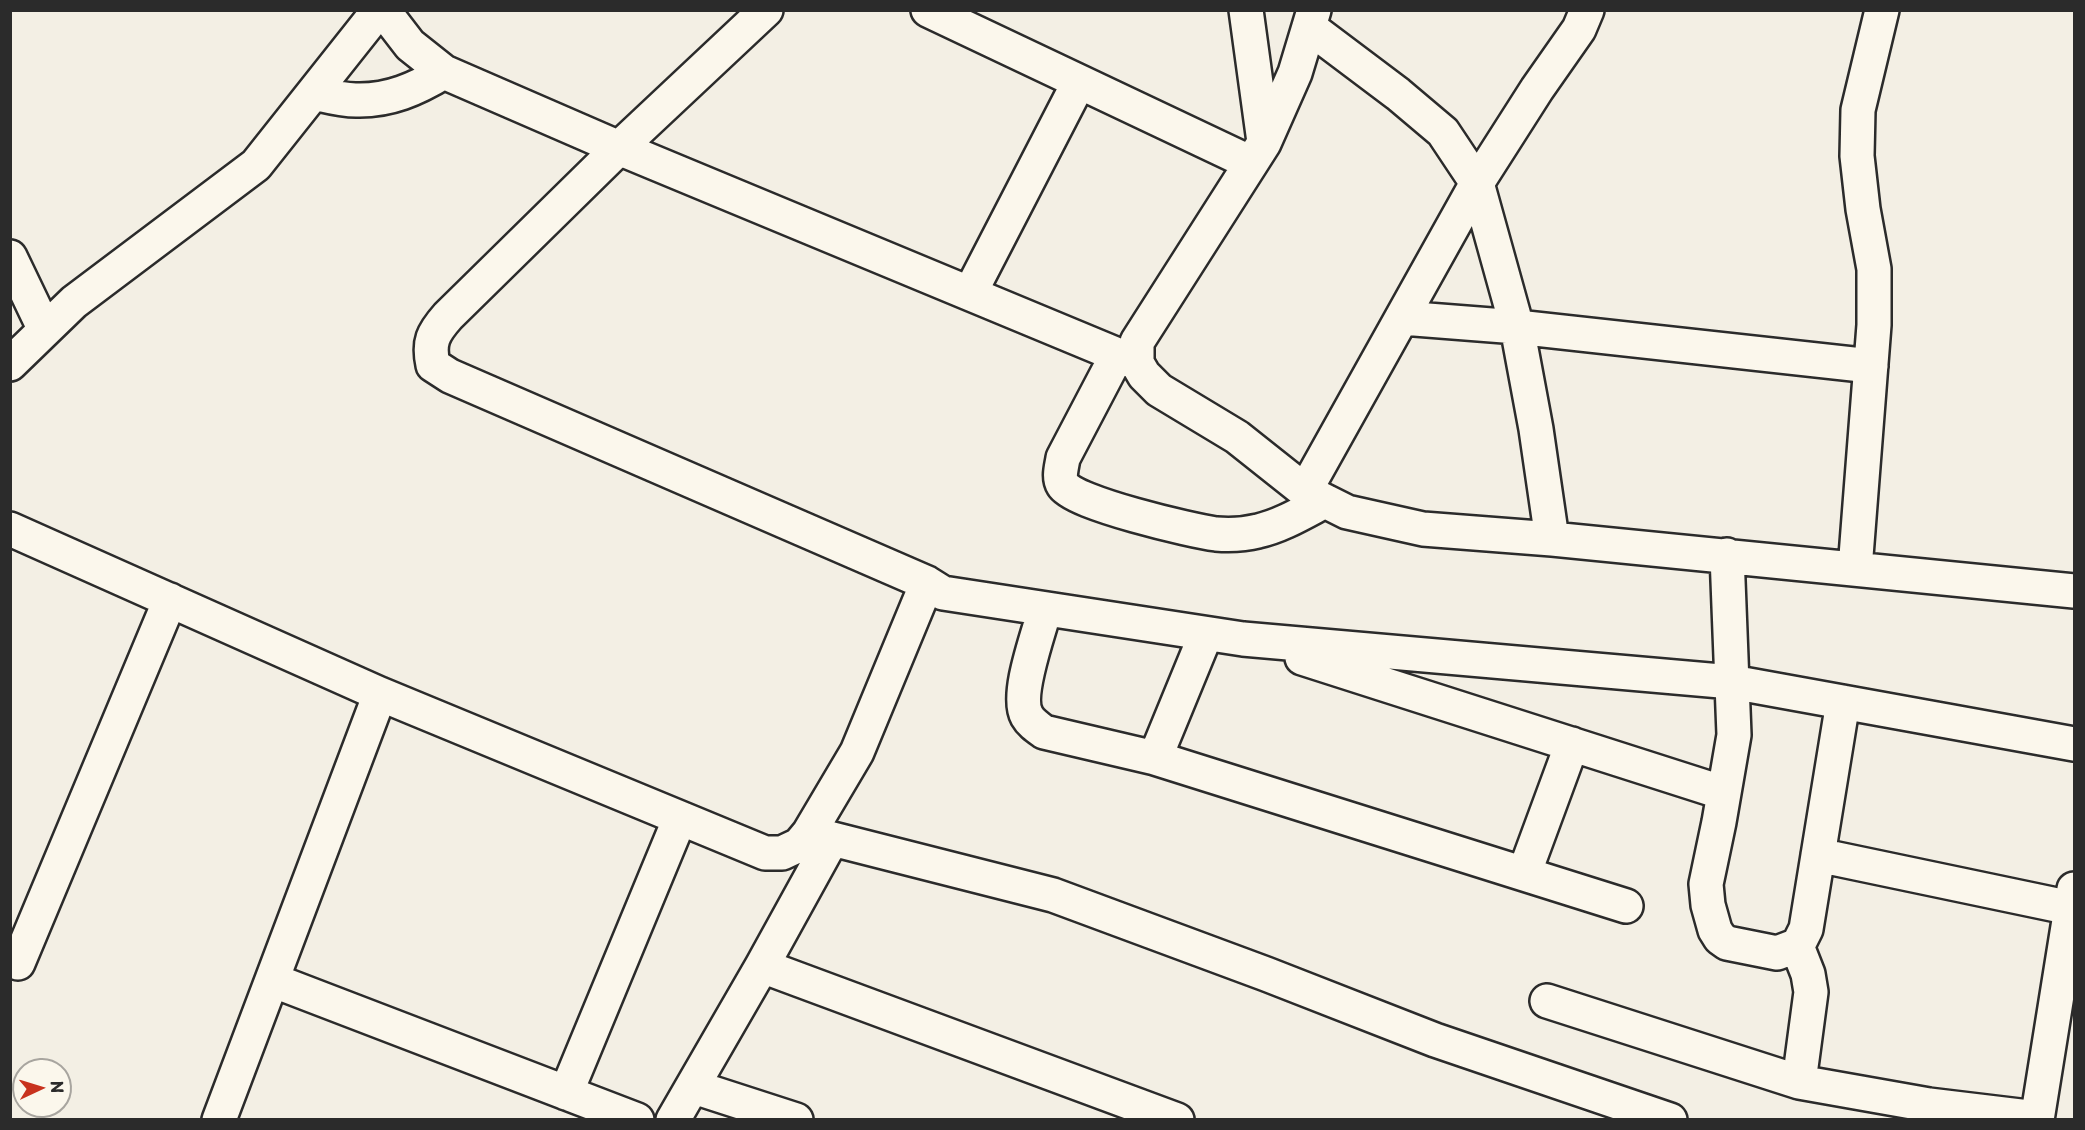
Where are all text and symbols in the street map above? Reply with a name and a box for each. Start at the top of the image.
north arrow [12,1058,72,1118]
text: N [46,1080,70,1094]

